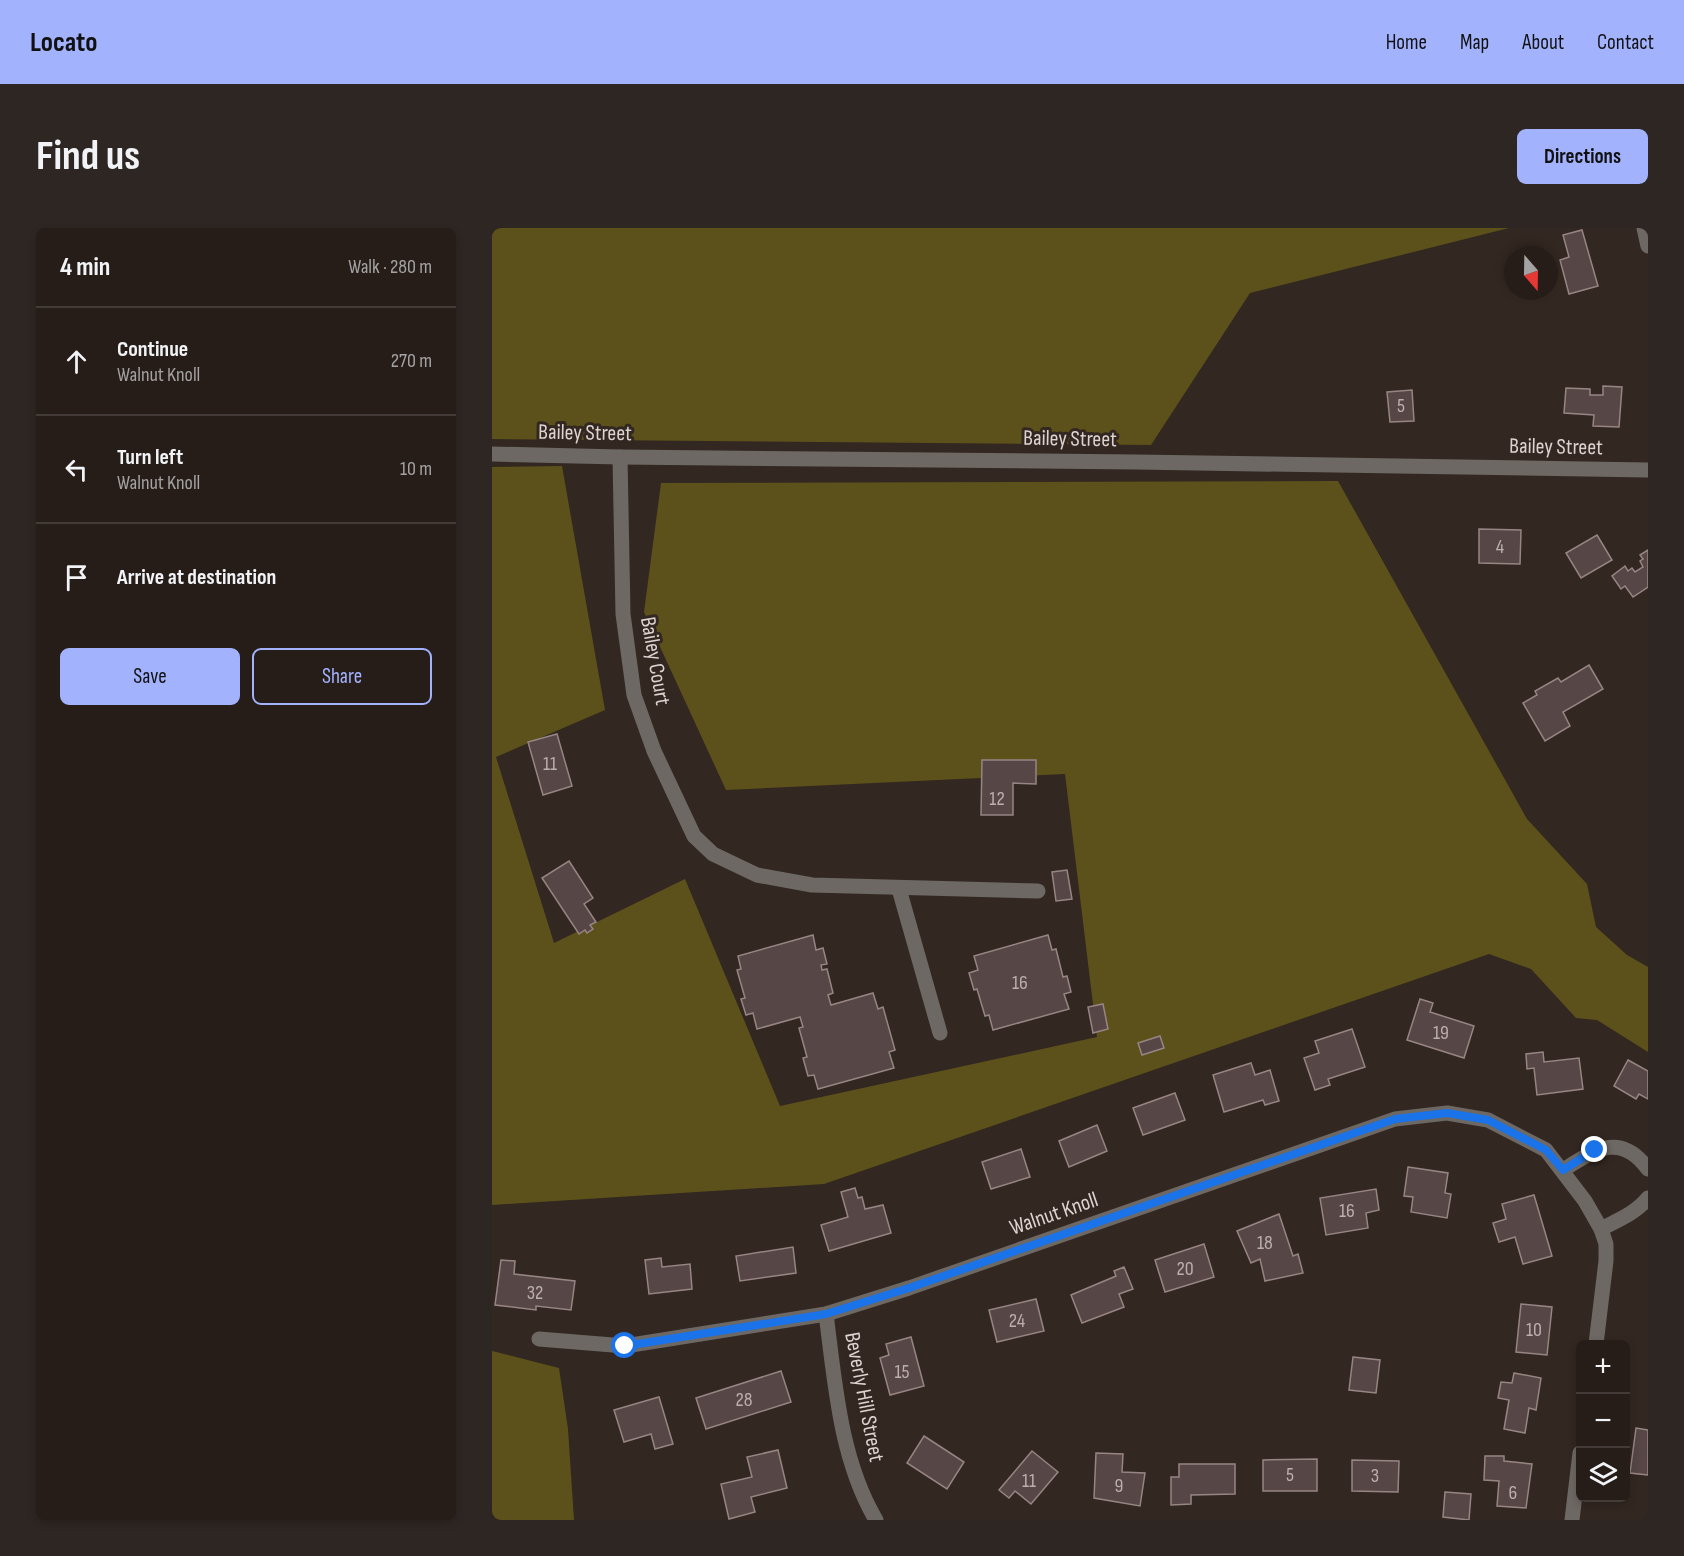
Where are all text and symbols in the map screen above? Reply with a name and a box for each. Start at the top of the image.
text: Locato [30,26,97,59]
text: Home [1386,30,1427,55]
text: Map [1460,30,1489,55]
text: About [1522,30,1564,55]
text: Contact [1597,30,1654,55]
button: Directions [1517,129,1648,184]
text: Find us [36,131,140,182]
north arrow [1504,246,1558,300]
text: 4 min [60,252,110,283]
text: Walk · 280 m [348,255,432,279]
text: Continue [117,336,188,363]
icon: ahead [60,345,93,378]
text: 270 m [391,349,432,373]
text: Walnut Knoll [117,363,200,387]
house number: 5 [1397,394,1405,418]
street label: Bailey Street [538,419,632,447]
street label: Bailey Street [1023,425,1117,453]
street label: Bailey Street [1509,433,1603,461]
text: Turn left [117,444,183,471]
icon: left [60,453,93,486]
text: 10 m [400,457,432,481]
text: Walnut Knoll [117,471,200,495]
house number: 4 [1496,535,1504,559]
icon: arrive [60,561,93,594]
text: Arrive at destination [117,564,276,591]
street label: Bailey Court [634,615,676,708]
button: Save [60,648,240,705]
button: Share [252,648,432,705]
house number: 11 [543,752,557,776]
house number: 12 [989,787,1005,811]
house number: 16 [1012,971,1028,995]
house number: 19 [1433,1021,1449,1045]
route end [1581,1136,1607,1162]
street label: Walnut Knoll [1006,1186,1102,1242]
house number: 16 [1339,1199,1355,1223]
house number: 18 [1257,1231,1273,1255]
house number: 20 [1176,1257,1194,1281]
house number: 32 [527,1281,543,1305]
house number: 24 [1009,1309,1025,1333]
house number: 10 [1526,1318,1542,1342]
street label: Beverly Hill Street [838,1330,890,1464]
route start [611,1332,637,1358]
map controls [1576,1340,1630,1502]
button: + [1576,1340,1630,1394]
house number: 15 [894,1360,910,1384]
house number: 28 [736,1388,753,1412]
button: − [1576,1394,1630,1448]
button: layers [1576,1448,1630,1502]
house number: 5 [1286,1463,1294,1487]
house number: 3 [1371,1464,1379,1488]
house number: 11 [1022,1469,1036,1493]
house number: 9 [1115,1474,1123,1498]
house number: 6 [1509,1481,1517,1505]

